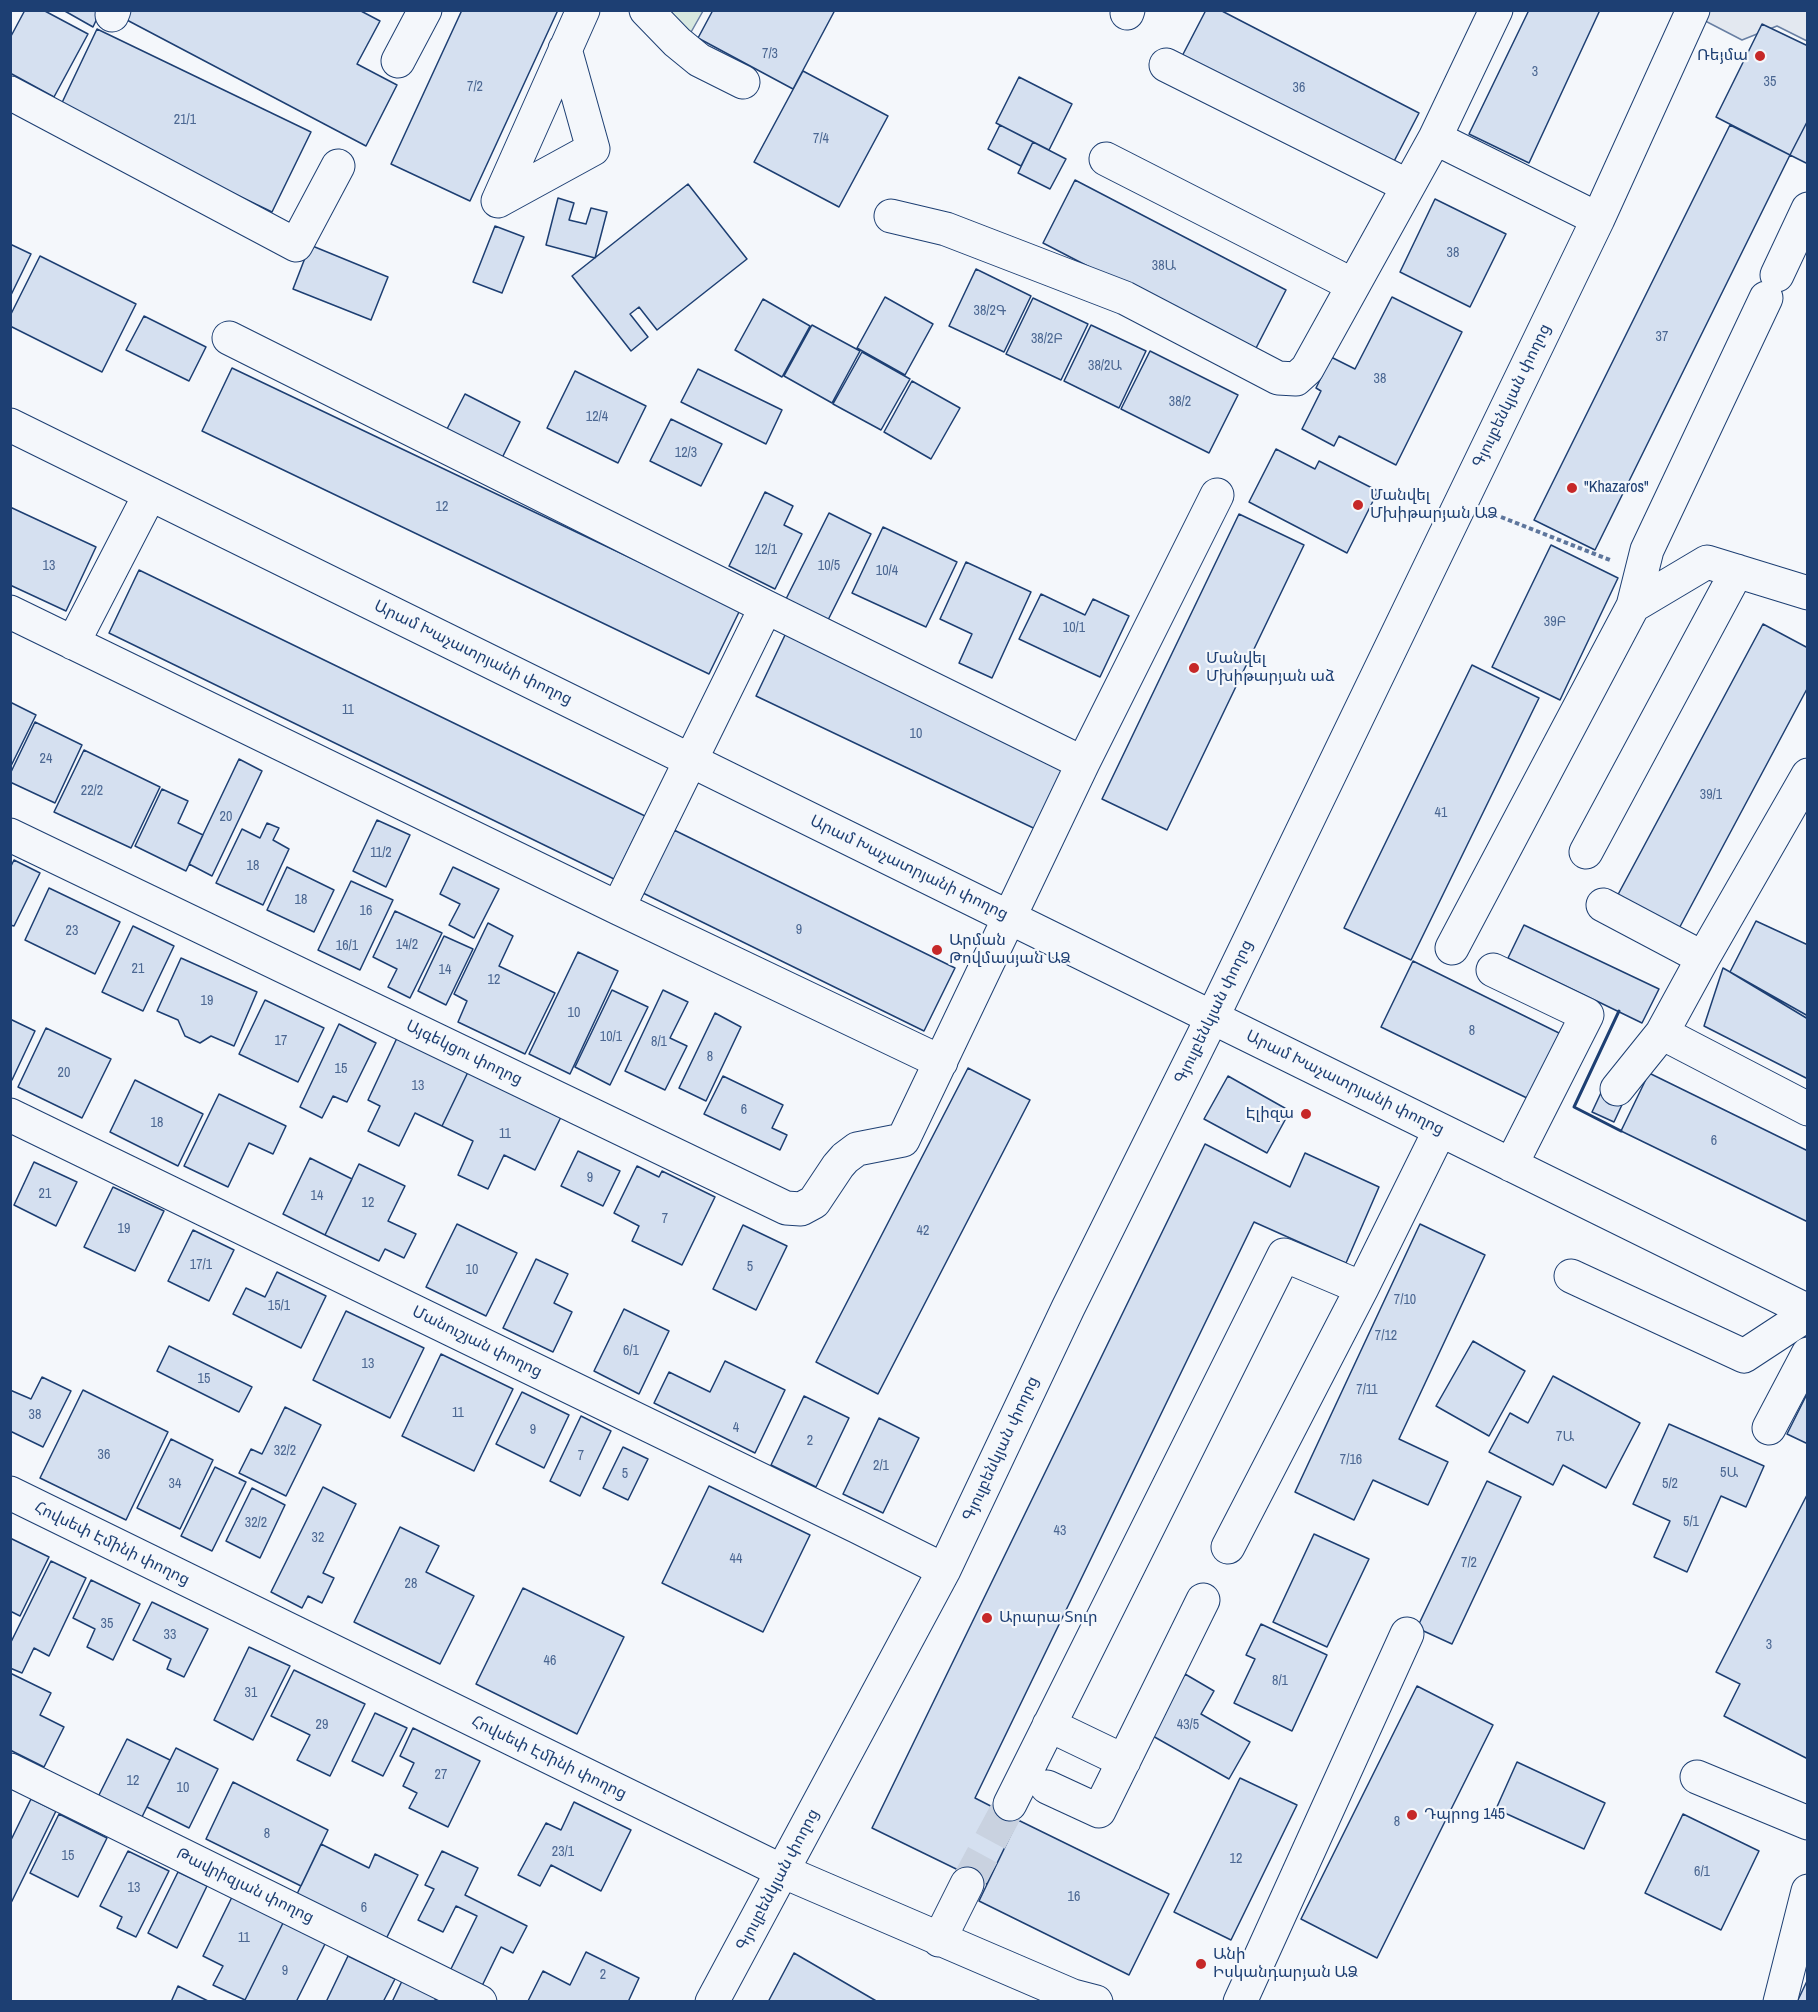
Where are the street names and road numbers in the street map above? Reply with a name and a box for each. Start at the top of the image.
street label: Գյուլբենկյան փողոց [1469,321,1555,471]
street label: Արամ Խաչատրյանի փողոց [371,597,575,709]
street label: Արամ Խաչատրյանի փողոց [807,812,1011,924]
street label: Գյուլբենկյան փողոց [1171,937,1257,1087]
street label: Այգեկցու փողոց [403,1016,525,1090]
street label: Արամ Խաչատրյանի փողոց [1243,1027,1447,1139]
street label: Մանուշյան փողոց [409,1302,545,1382]
street label: Գյուլբենկյան փողոց [959,1373,1043,1525]
street label: Հովսեփ Էմինի փողոց [31,1498,193,1590]
street label: Հովսեփ Էմինի փողոց [468,1712,630,1804]
street label: Գյուլբենկյան փողոց [732,1806,824,1954]
street label: Թավրիզյան փողոց [173,1844,317,1928]

